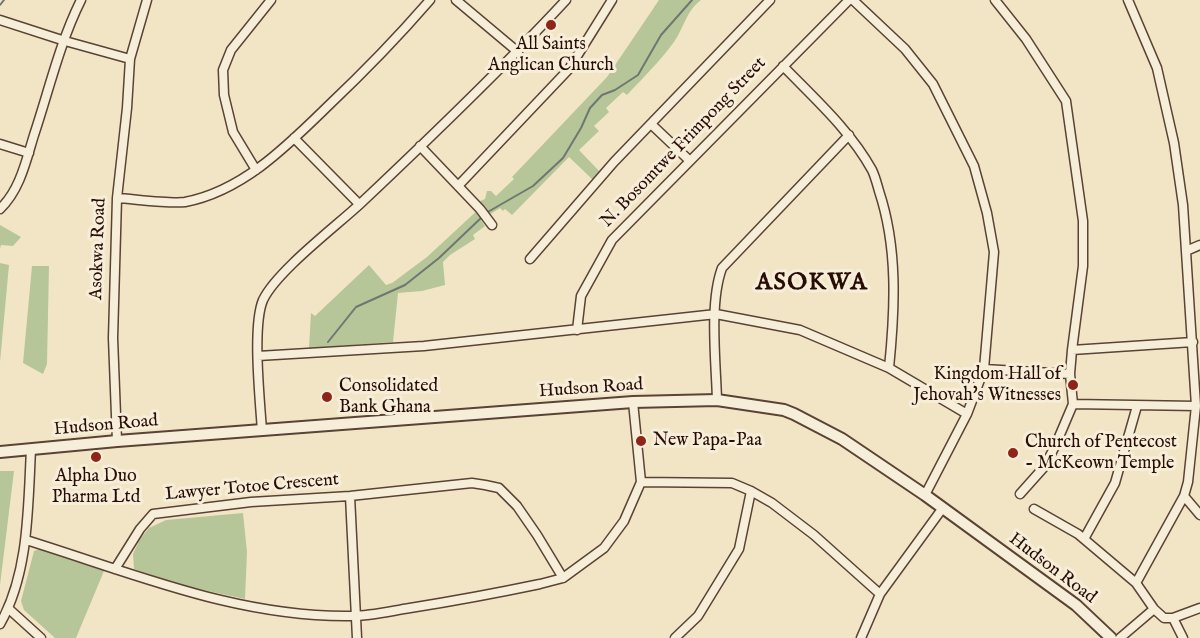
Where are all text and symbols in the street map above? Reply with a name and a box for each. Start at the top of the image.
marker: All Saints Anglican Church [544,18,558,32]
place label: All Saints Anglican Church [488,34,614,76]
street label: N. Bosomtwe Frimpong Street [597,53,771,233]
street label: Asokwa Road [86,198,112,300]
district label: ASOKWA [756,270,868,298]
place label: Kingdom Hall of Jehovah's Witnesses [913,364,1061,406]
street label: Hudson Road [538,375,644,403]
place label: Consolidated Bank Ghana [339,376,438,418]
marker: Kingdom Hall of Jehovah's Witnesses [1066,378,1080,392]
marker: Consolidated Bank Ghana [320,390,334,404]
street label: Hudson Road [53,411,159,441]
place label: New Papa-Paa [653,430,762,452]
place label: Church of Pentecost - McKeown Temple [1025,432,1177,474]
marker: New Papa-Paa [634,434,648,448]
marker: Church of Pentecost - McKeown Temple [1006,446,1020,460]
marker: Alpha Duo Pharma Ltd [89,450,103,464]
place label: Alpha Duo Pharma Ltd [52,466,140,508]
street label: Lawyer Totoe Crescent [164,470,340,506]
street label: Hudson Road [1004,529,1100,609]

